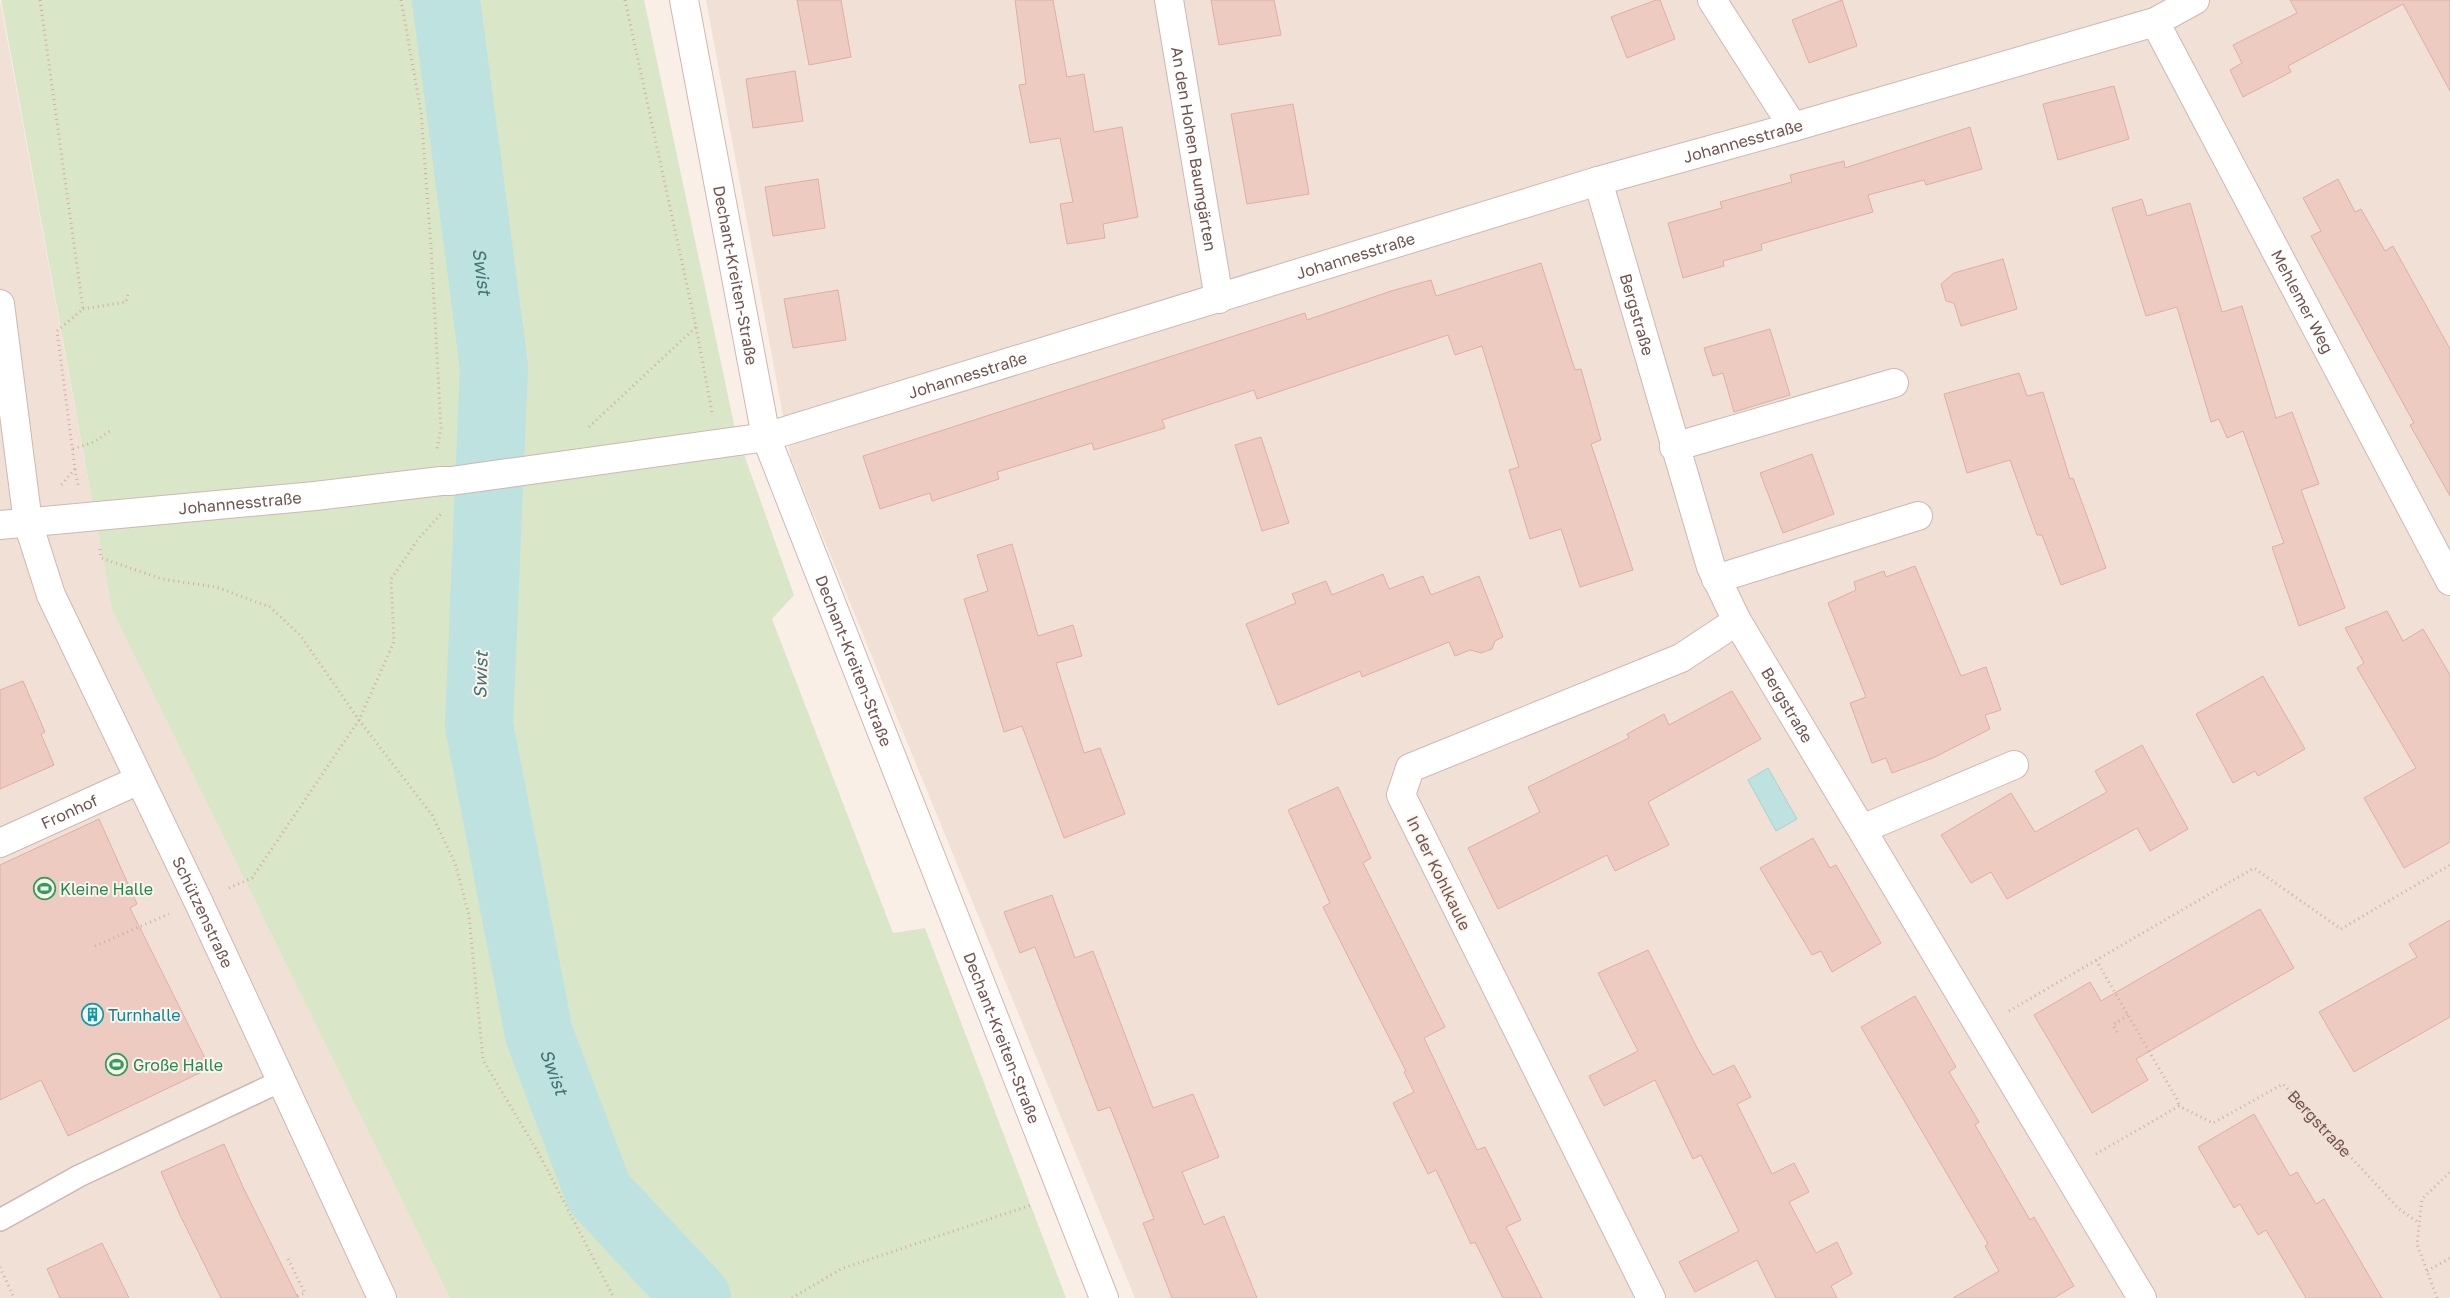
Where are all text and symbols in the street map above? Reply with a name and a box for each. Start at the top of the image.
street label: An den Hohen Baumgärten [1167,45,1221,253]
street label: Johannesstraße [1681,115,1805,167]
street label: Dechant-Kreiten-Straße [709,184,762,367]
street label: Johannesstraße [1294,228,1417,283]
street label: Mehlemer Weg [2267,246,2338,357]
water label: Swist [469,247,497,298]
street label: Bergstraße [1616,271,1659,358]
street label: Johannesstraße [905,347,1029,403]
street label: Johannesstraße [178,487,302,519]
street label: Dechant-Kreiten-Straße [811,572,896,749]
water label: Swist [468,649,492,699]
street label: Bergstraße [1757,664,1818,746]
street label: Fronhof [38,790,101,833]
street label: In der Kohlkaule [1403,812,1475,934]
street label: Schützenstraße [168,853,238,971]
sports icon: Kleine Halle [32,877,56,901]
place label: Kleine Halle [60,879,153,899]
street label: Dechant-Kreiten-Straße [959,949,1044,1126]
building icon: Turnhalle [80,1003,104,1027]
place label: Turnhalle [108,1005,180,1025]
water label: Swist [536,1046,574,1100]
sports icon: Große Halle [105,1053,129,1077]
place label: Große Halle [133,1055,223,1075]
street label: Bergstraße [2284,1086,2356,1161]

